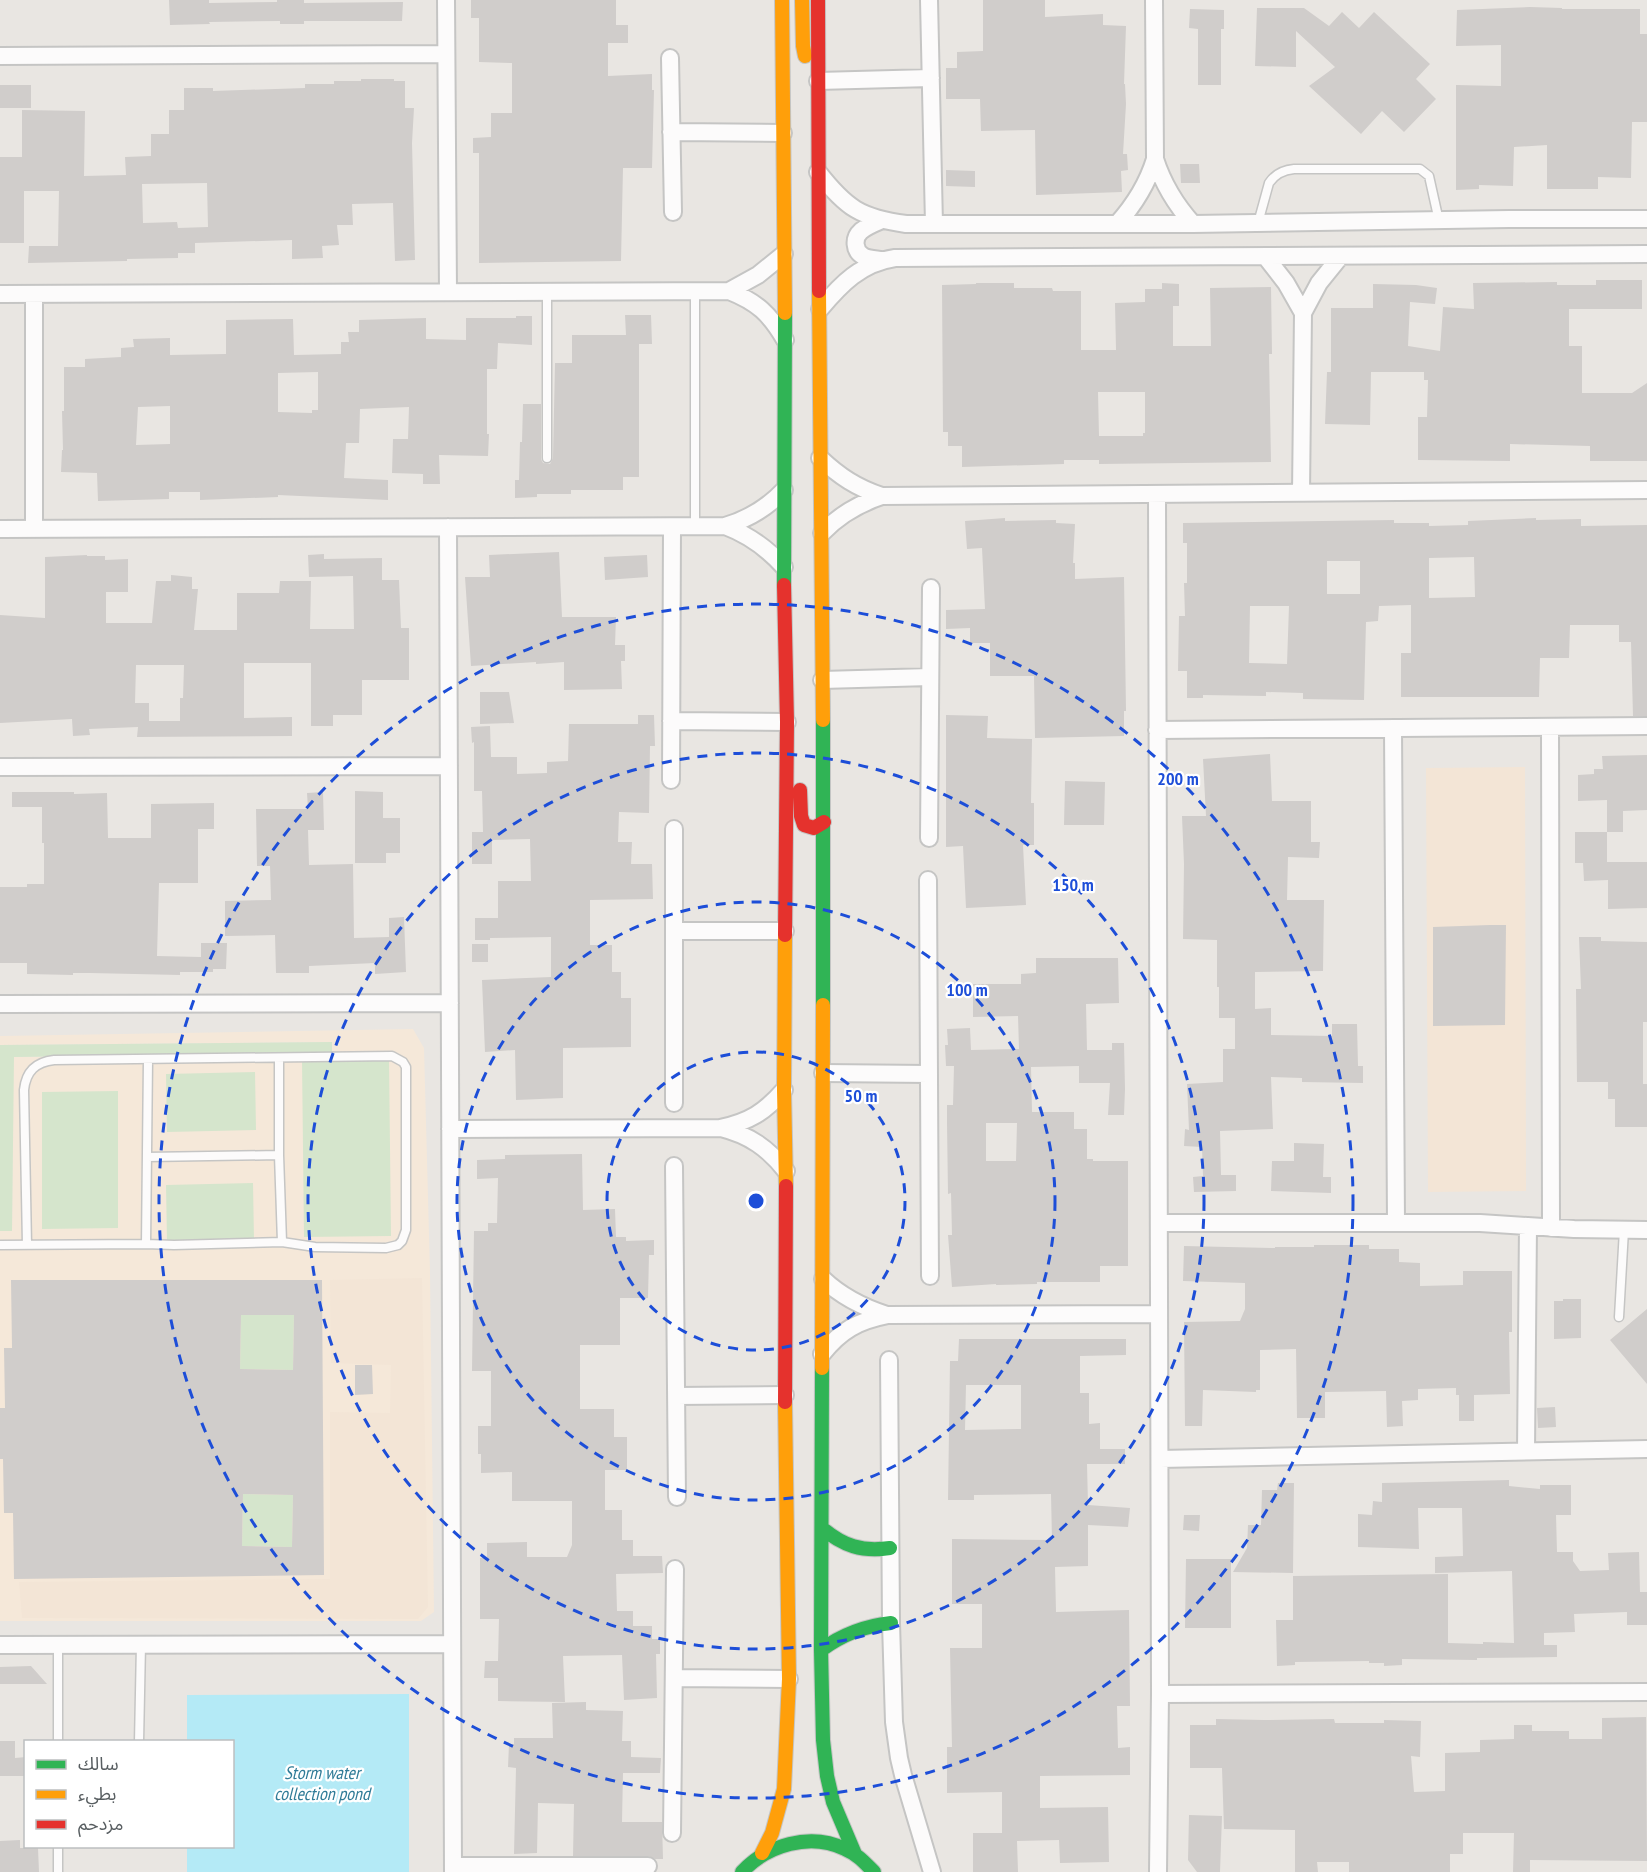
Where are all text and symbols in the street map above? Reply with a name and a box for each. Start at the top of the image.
text: 200 m [1157,767,1199,790]
text: 150 m [1052,873,1094,896]
text: 100 m [946,978,988,1001]
text: 50 m [845,1084,877,1107]
centre of rings [746,1191,766,1211]
legend [24,1740,234,1848]
text: سالك [78,1752,119,1775]
water label: Storm water collection pond [274,1761,372,1805]
text: بطيء [78,1782,116,1807]
text: مزدحم [78,1812,123,1837]

